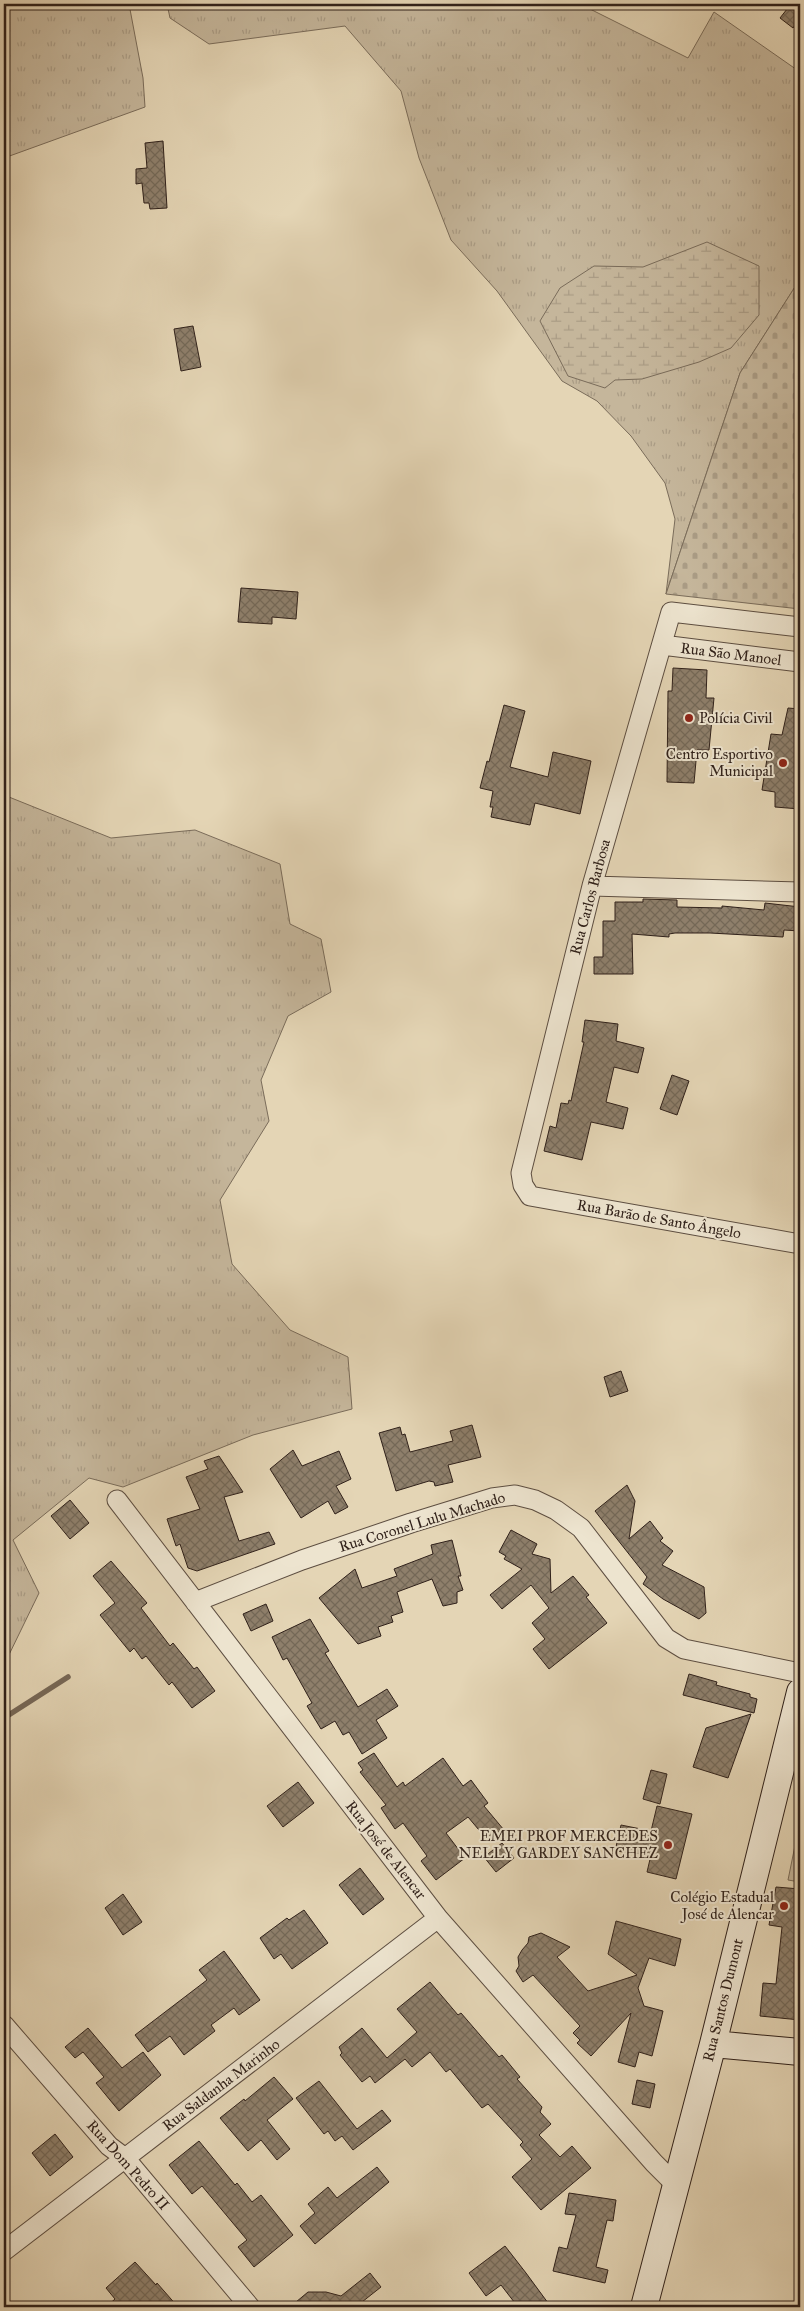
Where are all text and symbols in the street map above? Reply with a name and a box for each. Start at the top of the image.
street label: Rua São Manoel [679,639,784,669]
place label: Polícia Civil [699,709,774,727]
marker: Polícia Civil [683,712,695,724]
place label: Centro Esportivo Municipal [666,745,774,780]
marker: Centro Esportivo Municipal [777,757,789,769]
street label: Rua Carlos Barbosa [566,837,614,957]
street label: Rua Barão de Santo Ângelo [575,1196,743,1242]
street label: Rua Coronel Lulu Machado [337,1488,508,1556]
street label: Rua José de Alencar [341,1797,430,1904]
place label: EMEI PROF MERCEDES NELLY GARDEY SANCHEZ [459,1827,658,1862]
marker: EMEI PROF MERCEDES NELLY GARDEY SANCHEZ [662,1839,674,1851]
place label: Colégio Estadual José de Alencar [670,1888,775,1924]
marker: Colégio Estadual José de Alencar [778,1900,790,1912]
street label: Rua Santos Dumont [699,1936,747,2063]
street label: Rua Saldanha Marinho [159,2035,284,2135]
street label: Rua Dom Pedro II [83,2116,173,2214]

